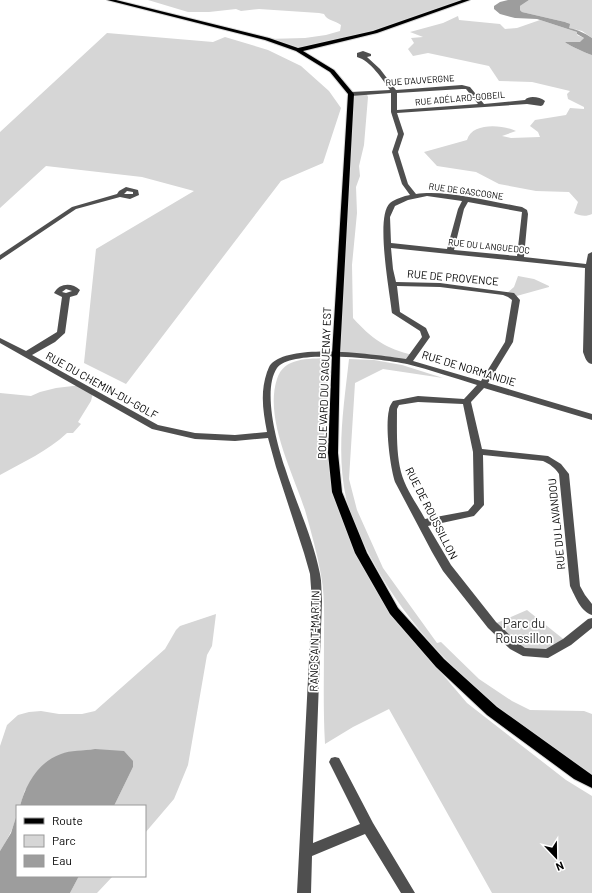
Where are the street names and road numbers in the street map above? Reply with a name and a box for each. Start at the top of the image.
street label: RUE D'AUVERGNE [385,72,455,88]
street label: RUE ADÉLARD-GOBEIL [415,89,505,107]
street label: RUE DE GASCOGNE [428,180,504,202]
street label: RUE DU LANGUEDOC [448,236,530,256]
street label: RUE DE PROVENCE [407,267,500,288]
street label: BOULEVARD DU SAGUENAY EST [315,307,333,459]
street label: RUE DE NORMANDIE [420,348,518,389]
street label: RUE DU CHEMIN-DU-GOLF [44,349,160,421]
street label: RUE DE ROUSSILLON [403,465,461,561]
street label: RUE DU LAVANDOU [545,478,567,570]
street label: RANG SAINT-MARTIN [307,590,321,692]

